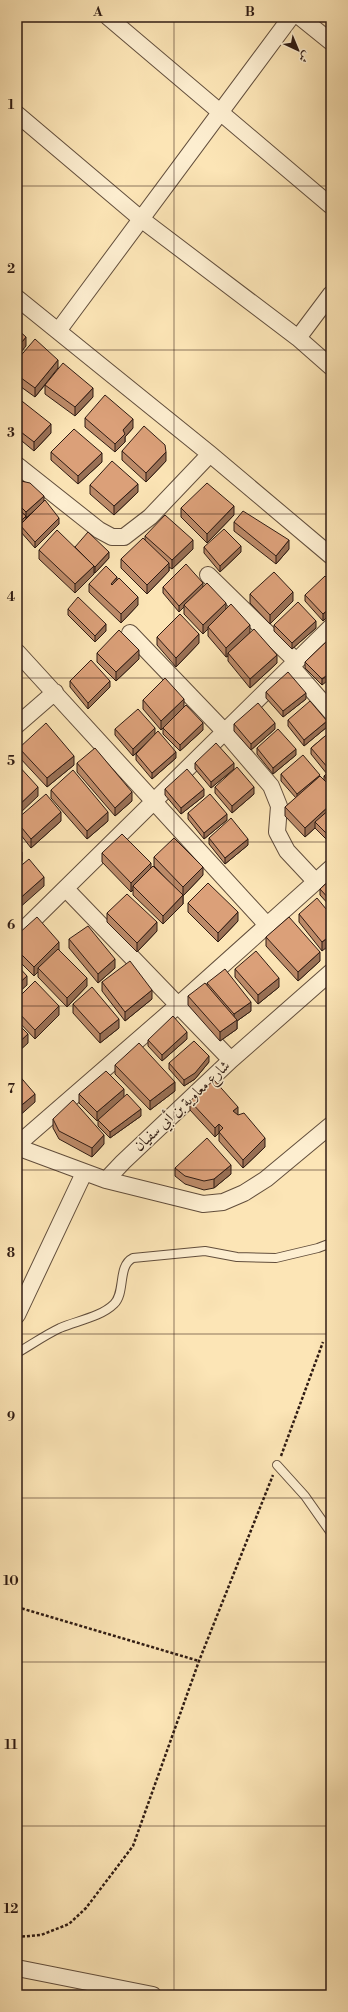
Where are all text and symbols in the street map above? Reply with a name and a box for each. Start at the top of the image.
text: A [92,4,103,20]
text: B [245,4,255,20]
north arrow [278,30,318,70]
text: ش [295,48,313,65]
text: 1 [8,97,15,113]
text: 2 [7,261,15,277]
text: 3 [7,425,15,441]
text: 4 [7,589,16,605]
text: 5 [7,753,15,769]
text: 6 [7,917,15,933]
street label: شارع معاوية بن أبي سفيان [128,1055,236,1158]
text: 7 [7,1081,15,1097]
text: 8 [7,1245,15,1261]
text: 9 [7,1409,15,1425]
text: 10 [3,1573,19,1589]
text: 11 [5,1737,18,1753]
text: 12 [4,1901,18,1917]

